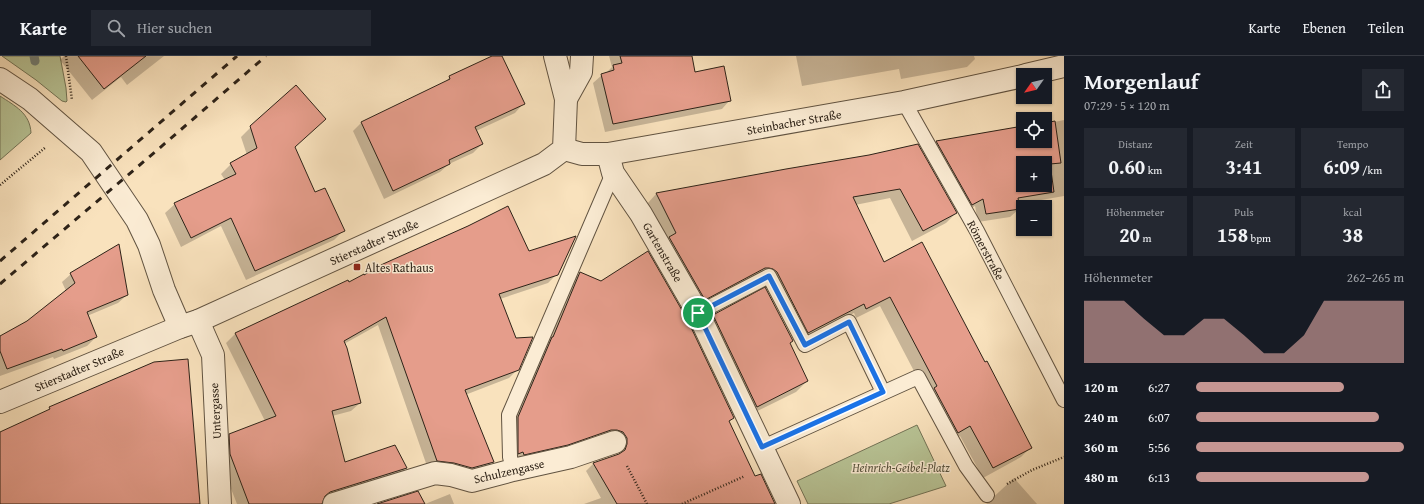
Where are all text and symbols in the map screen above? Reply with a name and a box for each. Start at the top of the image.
search box [91,10,371,46]
text: Karte [20,14,67,42]
icon: search [105,17,127,39]
text: Hier suchen [137,17,212,38]
text: Karte [1248,18,1281,38]
text: Ebenen [1303,18,1346,38]
text: Teilen [1368,18,1404,38]
text: Morgenlauf [1084,65,1199,97]
north arrow [1016,68,1052,104]
map controls [1016,68,1052,236]
button: share [1362,69,1404,111]
text: 07:29 · 5 × 120 m [1084,96,1170,115]
street label: Steinbacher Straße [745,105,843,139]
button: locate [1016,112,1052,148]
text: Distanz [1118,136,1152,152]
text: Zeit [1235,136,1253,152]
text: Tempo [1337,136,1368,152]
text: 0.60 [1108,152,1145,181]
text: 3:41 [1226,152,1262,181]
text: 6:09 [1323,152,1360,181]
button: + [1016,156,1052,192]
text: km [1145,162,1162,178]
text: /km [1360,162,1382,178]
button: − [1016,200,1052,236]
text: Höhenmeter [1106,204,1164,220]
text: Puls [1234,204,1254,220]
text: kcal [1343,204,1362,220]
street label: Stierstadter Straße [327,215,422,269]
street label: Römerstraße [963,217,1009,283]
street label: Gartenstraße [639,219,687,285]
text: 20 [1119,220,1140,249]
text: 158 [1217,220,1248,249]
text: 38 [1342,220,1363,249]
text: m [1140,230,1151,246]
text: bpm [1248,230,1271,246]
place label: Altes Rathaus [365,259,434,276]
marker: Altes Rathaus [352,262,362,272]
text: Höhenmeter [1084,268,1153,287]
text: 262–265 m [1347,268,1404,287]
pin [681,296,715,330]
icon: arrive [687,302,709,324]
street label: Stierstadter Straße [32,342,127,396]
text: 120 m [1084,378,1118,397]
text: 6:27 [1148,378,1170,397]
street label: Untergasse [205,382,225,440]
text: 240 m [1084,408,1118,427]
text: 6:07 [1148,408,1170,427]
text: 360 m [1084,438,1118,457]
text: 5:56 [1148,438,1170,457]
street label: Schulzengasse [472,455,546,487]
park label: Heinrich-Geibel-Platz [851,459,950,476]
text: 480 m [1084,468,1118,487]
text: 6:13 [1148,468,1170,487]

